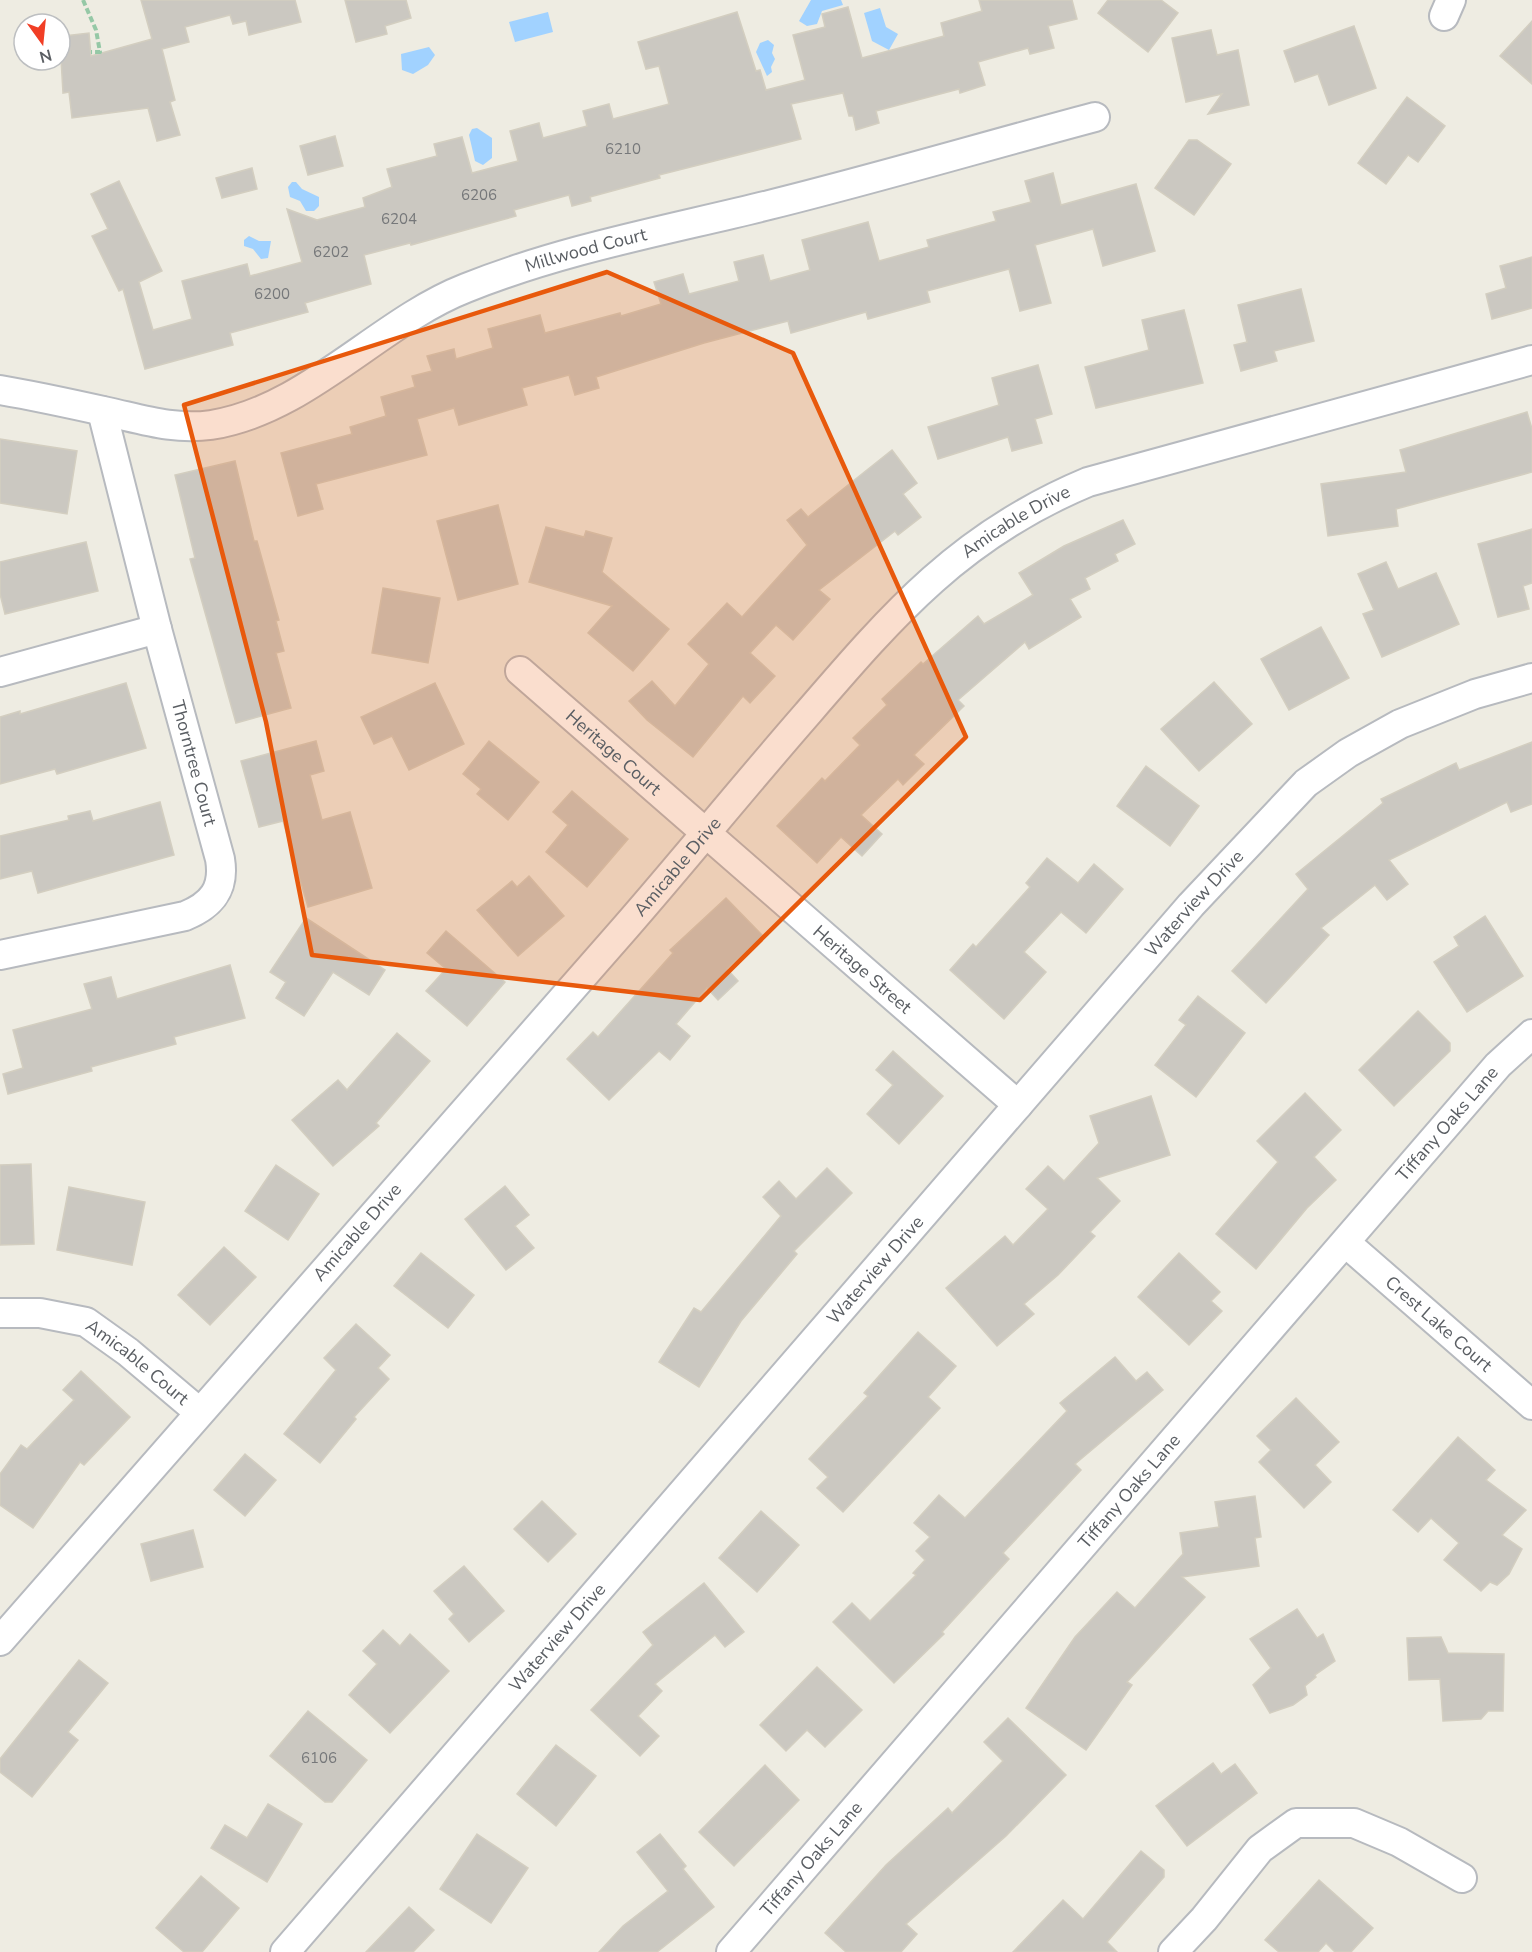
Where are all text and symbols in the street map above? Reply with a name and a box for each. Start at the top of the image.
north arrow [12,12,72,72]
text: N [37,43,54,68]
house number: 6210 [605,139,641,159]
house number: 6206 [461,185,497,205]
house number: 6204 [381,209,417,229]
street label: Millwood Court [522,222,650,278]
house number: 6202 [313,242,349,262]
house number: 6200 [254,284,290,304]
street label: Amicable Drive [956,479,1074,564]
street label: Thorntree Court [166,698,222,829]
street label: Heritage Court [561,704,667,801]
street label: Amicable Drive [628,812,726,921]
street label: Waterview Drive [1139,845,1249,962]
street label: Heritage Street [808,920,917,1019]
street label: Tiffany Oaks Lane [1391,1061,1504,1186]
street label: Amicable Drive [308,1178,407,1286]
street label: Waterview Drive [821,1210,929,1329]
street label: Crest Lake Court [1380,1270,1498,1378]
street label: Amicable Court [81,1314,194,1411]
street label: Tiffany Oaks Lane [1073,1429,1186,1554]
street label: Waterview Drive [503,1578,611,1697]
house number: 6106 [301,1748,337,1768]
street label: Tiffany Oaks Lane [755,1796,868,1922]

